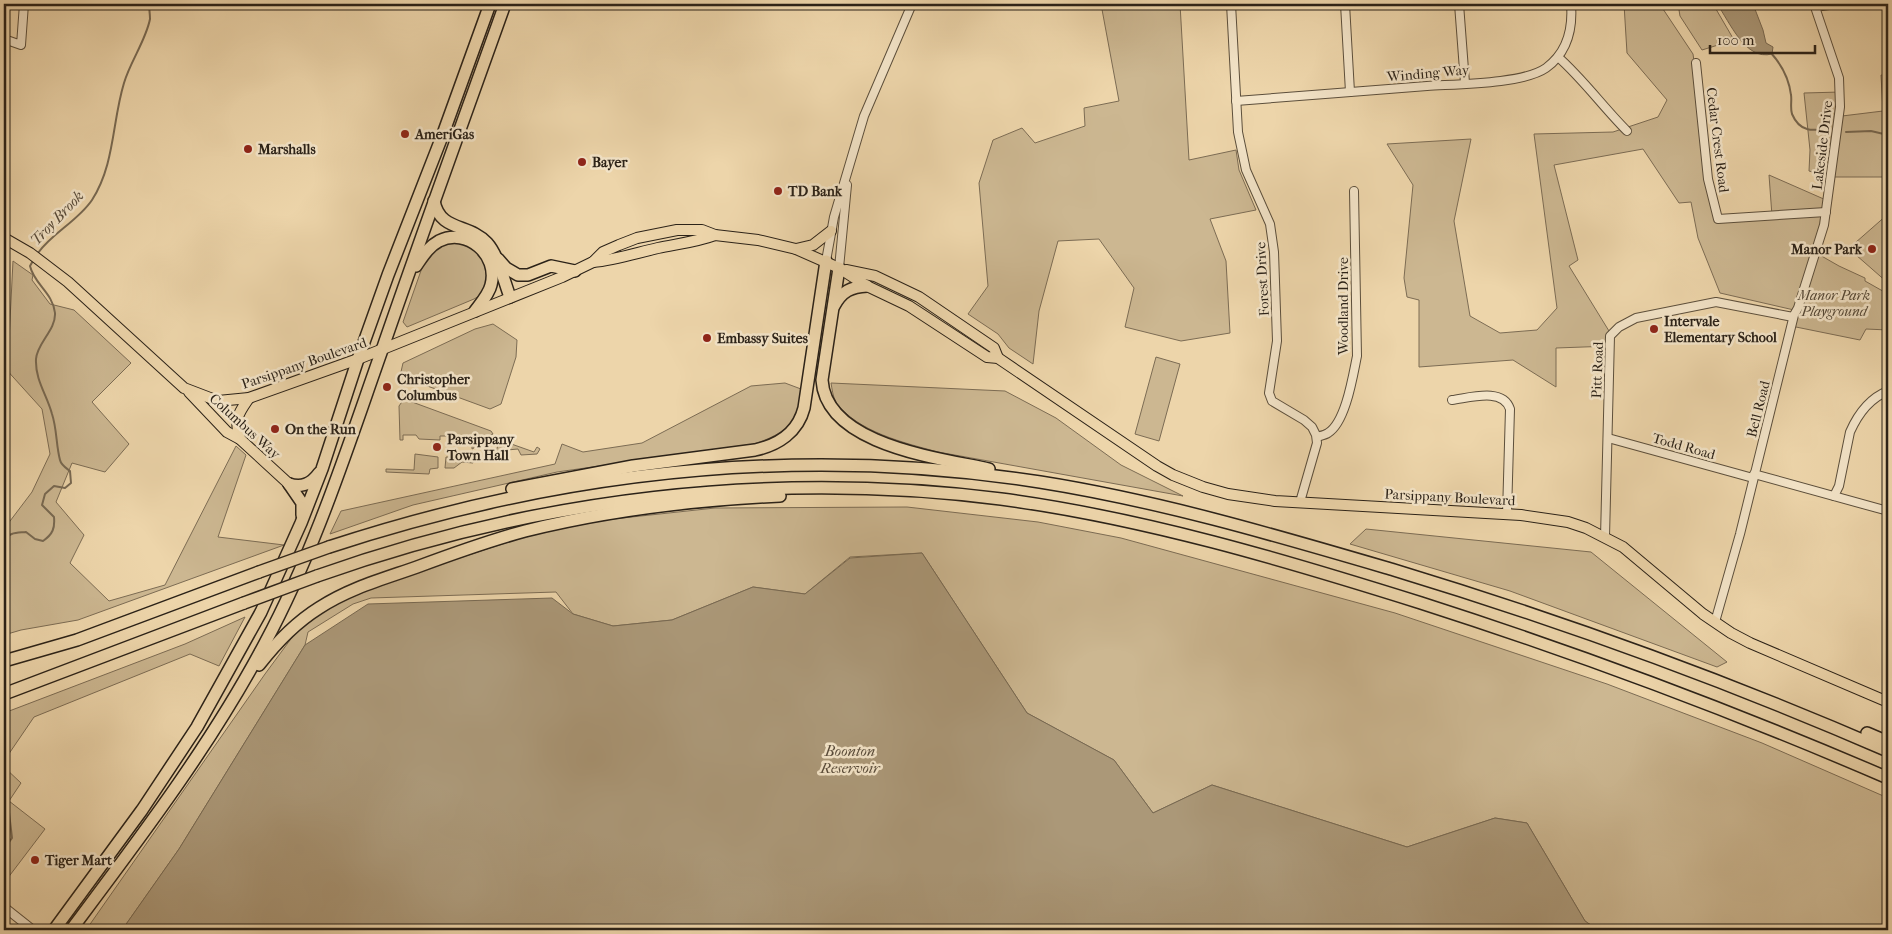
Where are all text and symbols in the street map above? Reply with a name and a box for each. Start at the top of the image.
scale bar [1710,22,1814,54]
text: 100 m [1717,31,1755,49]
street label: Winding Way [1385,61,1471,86]
street label: Cedar Crest Road [1703,86,1732,194]
street label: Lakeside Drive [1809,99,1836,191]
place label: AmeriGas [414,126,475,143]
marker: AmeriGas [399,128,411,140]
place label: Marshalls [257,141,316,158]
marker: Marshalls [242,143,254,155]
place label: Bayer [592,154,628,171]
marker: Bayer [576,156,588,168]
place label: TD Bank [787,183,843,200]
marker: TD Bank [772,185,784,197]
water label: Troy Brook [27,187,88,249]
street label: Forest Drive [1252,241,1273,317]
place label: Manor Park [1790,241,1863,258]
marker: Manor Park [1866,243,1878,255]
street label: Woodland Drive [1335,257,1352,356]
park label: Manor Park Playground [1797,287,1870,320]
place label: Intervale Elementary School [1664,313,1777,346]
marker: Intervale Elementary School [1648,323,1660,335]
place label: Embassy Suites [717,330,809,347]
marker: Embassy Suites [701,332,713,344]
street label: Parsippany Boulevard [239,334,369,393]
street label: Pitt Road [1588,341,1607,399]
place label: Christopher Columbus [397,371,471,404]
street label: Bell Road [1743,379,1774,439]
marker: Christopher Columbus [381,381,393,393]
street label: Columbus Way [206,390,284,463]
place label: On the Run [285,421,357,438]
marker: On the Run [269,423,281,435]
street label: Todd Road [1650,429,1718,464]
place label: Parsippany Town Hall [446,431,515,464]
marker: Parsippany Town Hall [431,441,443,453]
street label: Parsippany Boulevard [1384,486,1516,509]
water label: Boonton Reservoir [819,742,881,777]
place label: Tiger Mart [44,852,113,869]
marker: Tiger Mart [29,854,41,866]

